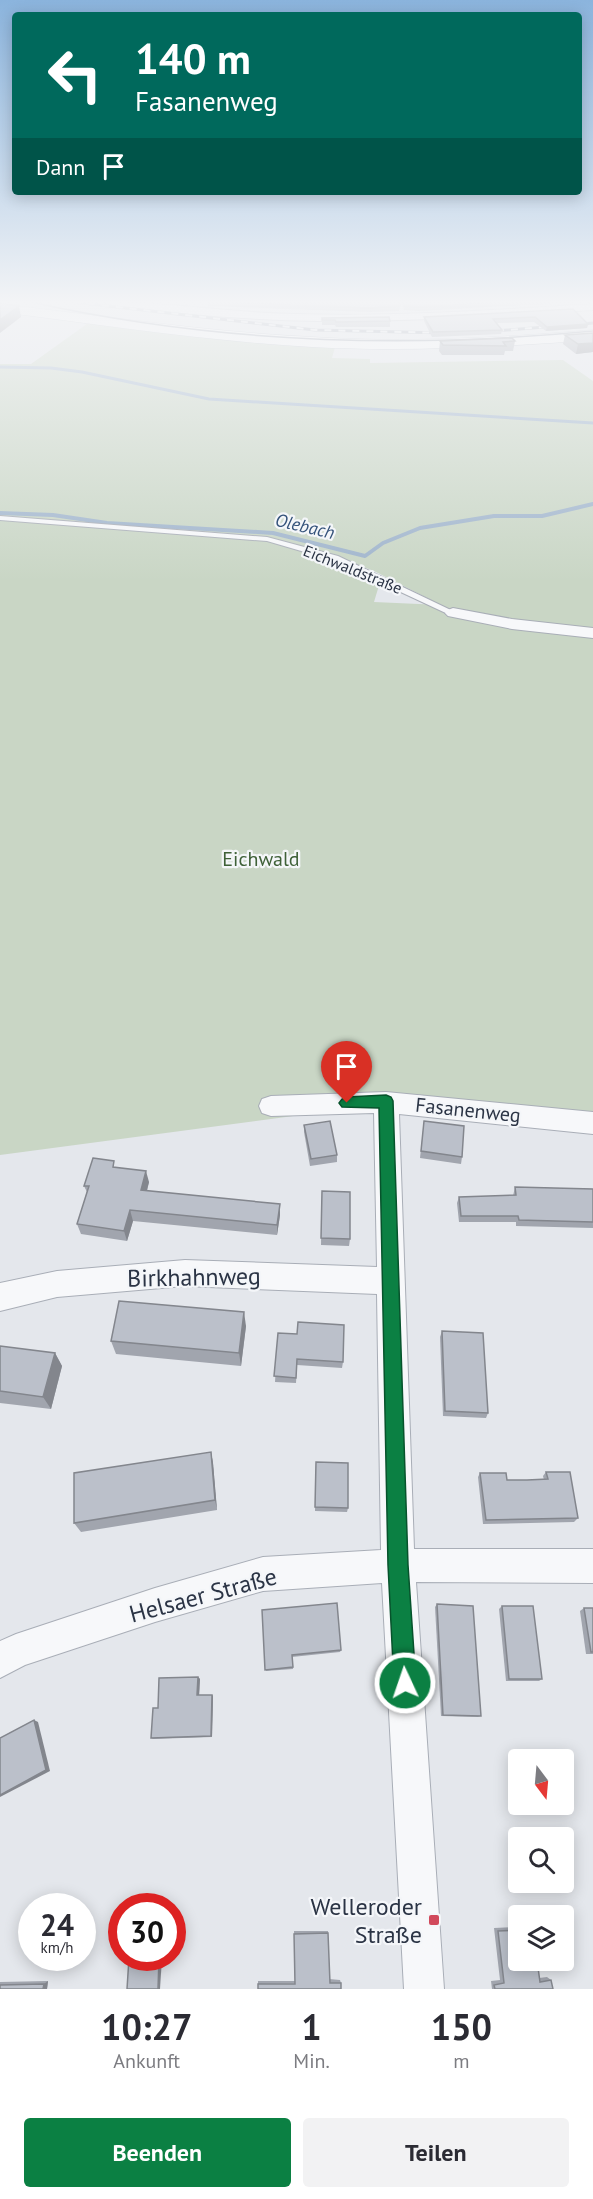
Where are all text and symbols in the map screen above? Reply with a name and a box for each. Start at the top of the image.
text: 140 m [135,31,251,86]
icon: left [36,36,114,114]
text: Fasanenweg [135,84,278,118]
icon: arrive [97,150,130,183]
text: Dann [36,153,85,181]
water label: Olebach [273,508,337,544]
street label: Eichwaldstraße [301,540,405,598]
park label: Eichwald [222,846,300,872]
pin [321,1041,372,1103]
icon: arrive [330,1050,363,1083]
street label: Fasanenweg [414,1092,522,1128]
street label: Birkhahnweg [127,1260,261,1294]
street label: Helsaer Straße [126,1560,280,1630]
position arrow [373,1651,437,1715]
north arrow [508,1749,574,1815]
map controls [508,1749,574,1971]
button: search [508,1827,574,1893]
place label: Welleroder Straße [310,1891,422,1950]
speed limit sign: 30 [108,1893,186,1971]
text: 24 [40,1905,74,1944]
button: layers [508,1905,574,1971]
marker: Welleroder Straße [427,1913,441,1927]
text: km/h [41,1938,73,1957]
text: 10:27 [101,2003,192,2050]
text: 1 [301,2003,322,2050]
text: 150 [431,2003,492,2050]
text: Ankunft [113,2048,180,2074]
text: Min. [293,2048,330,2074]
text: m [453,2048,470,2074]
button: Beenden [24,2118,291,2187]
button: Teilen [303,2118,569,2187]

